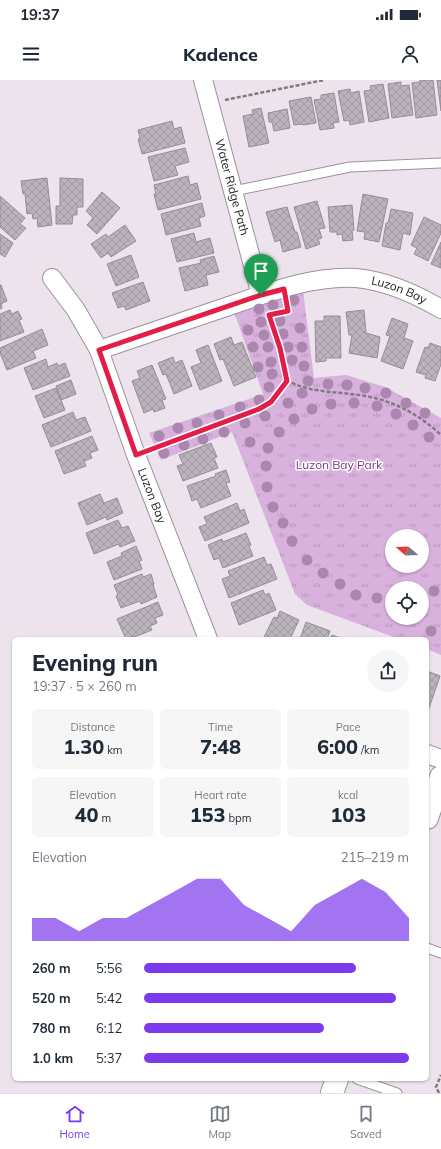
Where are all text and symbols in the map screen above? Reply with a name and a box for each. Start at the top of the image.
text: 19:37 [20,5,60,24]
icon: menu [20,43,42,65]
text: Kadence [183,43,258,66]
icon: person [399,43,421,65]
street label: Water Ridge Path [212,137,253,237]
pin [244,254,278,295]
icon: arrive [250,260,272,282]
street label: Luzon Bay [370,272,430,307]
park label: Luzon Bay Park [296,457,383,472]
street label: Luzon Bay [135,466,170,526]
north arrow [385,529,429,573]
map controls [385,529,429,625]
button: locate [385,581,429,625]
text: Evening run [32,649,158,677]
button: share [367,650,409,692]
text: 19:37 · 5 × 260 m [32,678,137,694]
text: Distance [71,720,115,734]
text: Time [208,720,233,734]
text: Pace [336,720,361,734]
text: 1.30 [63,734,104,759]
text: 7:48 [200,734,241,759]
text: 6:00 [317,734,358,759]
text: km [104,743,123,757]
text: /km [358,743,379,757]
text: Elevation [70,788,116,802]
text: Heart rate [194,788,247,802]
text: kcal [338,788,358,802]
text: 40 [75,802,99,827]
text: 153 [190,802,226,827]
text: 103 [330,802,366,827]
text: m [99,811,111,825]
text: bpm [226,811,251,825]
text: Elevation [32,849,87,865]
text: 215–219 m [341,849,409,865]
text: 260 m [32,960,71,976]
text: 5:56 [96,960,122,976]
text: 520 m [32,990,71,1006]
text: 5:42 [96,990,122,1006]
text: 780 m [32,1020,71,1036]
text: 6:12 [96,1020,122,1036]
text: 1.0 km [32,1050,73,1066]
text: 5:37 [96,1050,122,1066]
tab: Home [59,1103,90,1141]
tab: Map [208,1103,231,1141]
tab: Saved [350,1103,382,1141]

